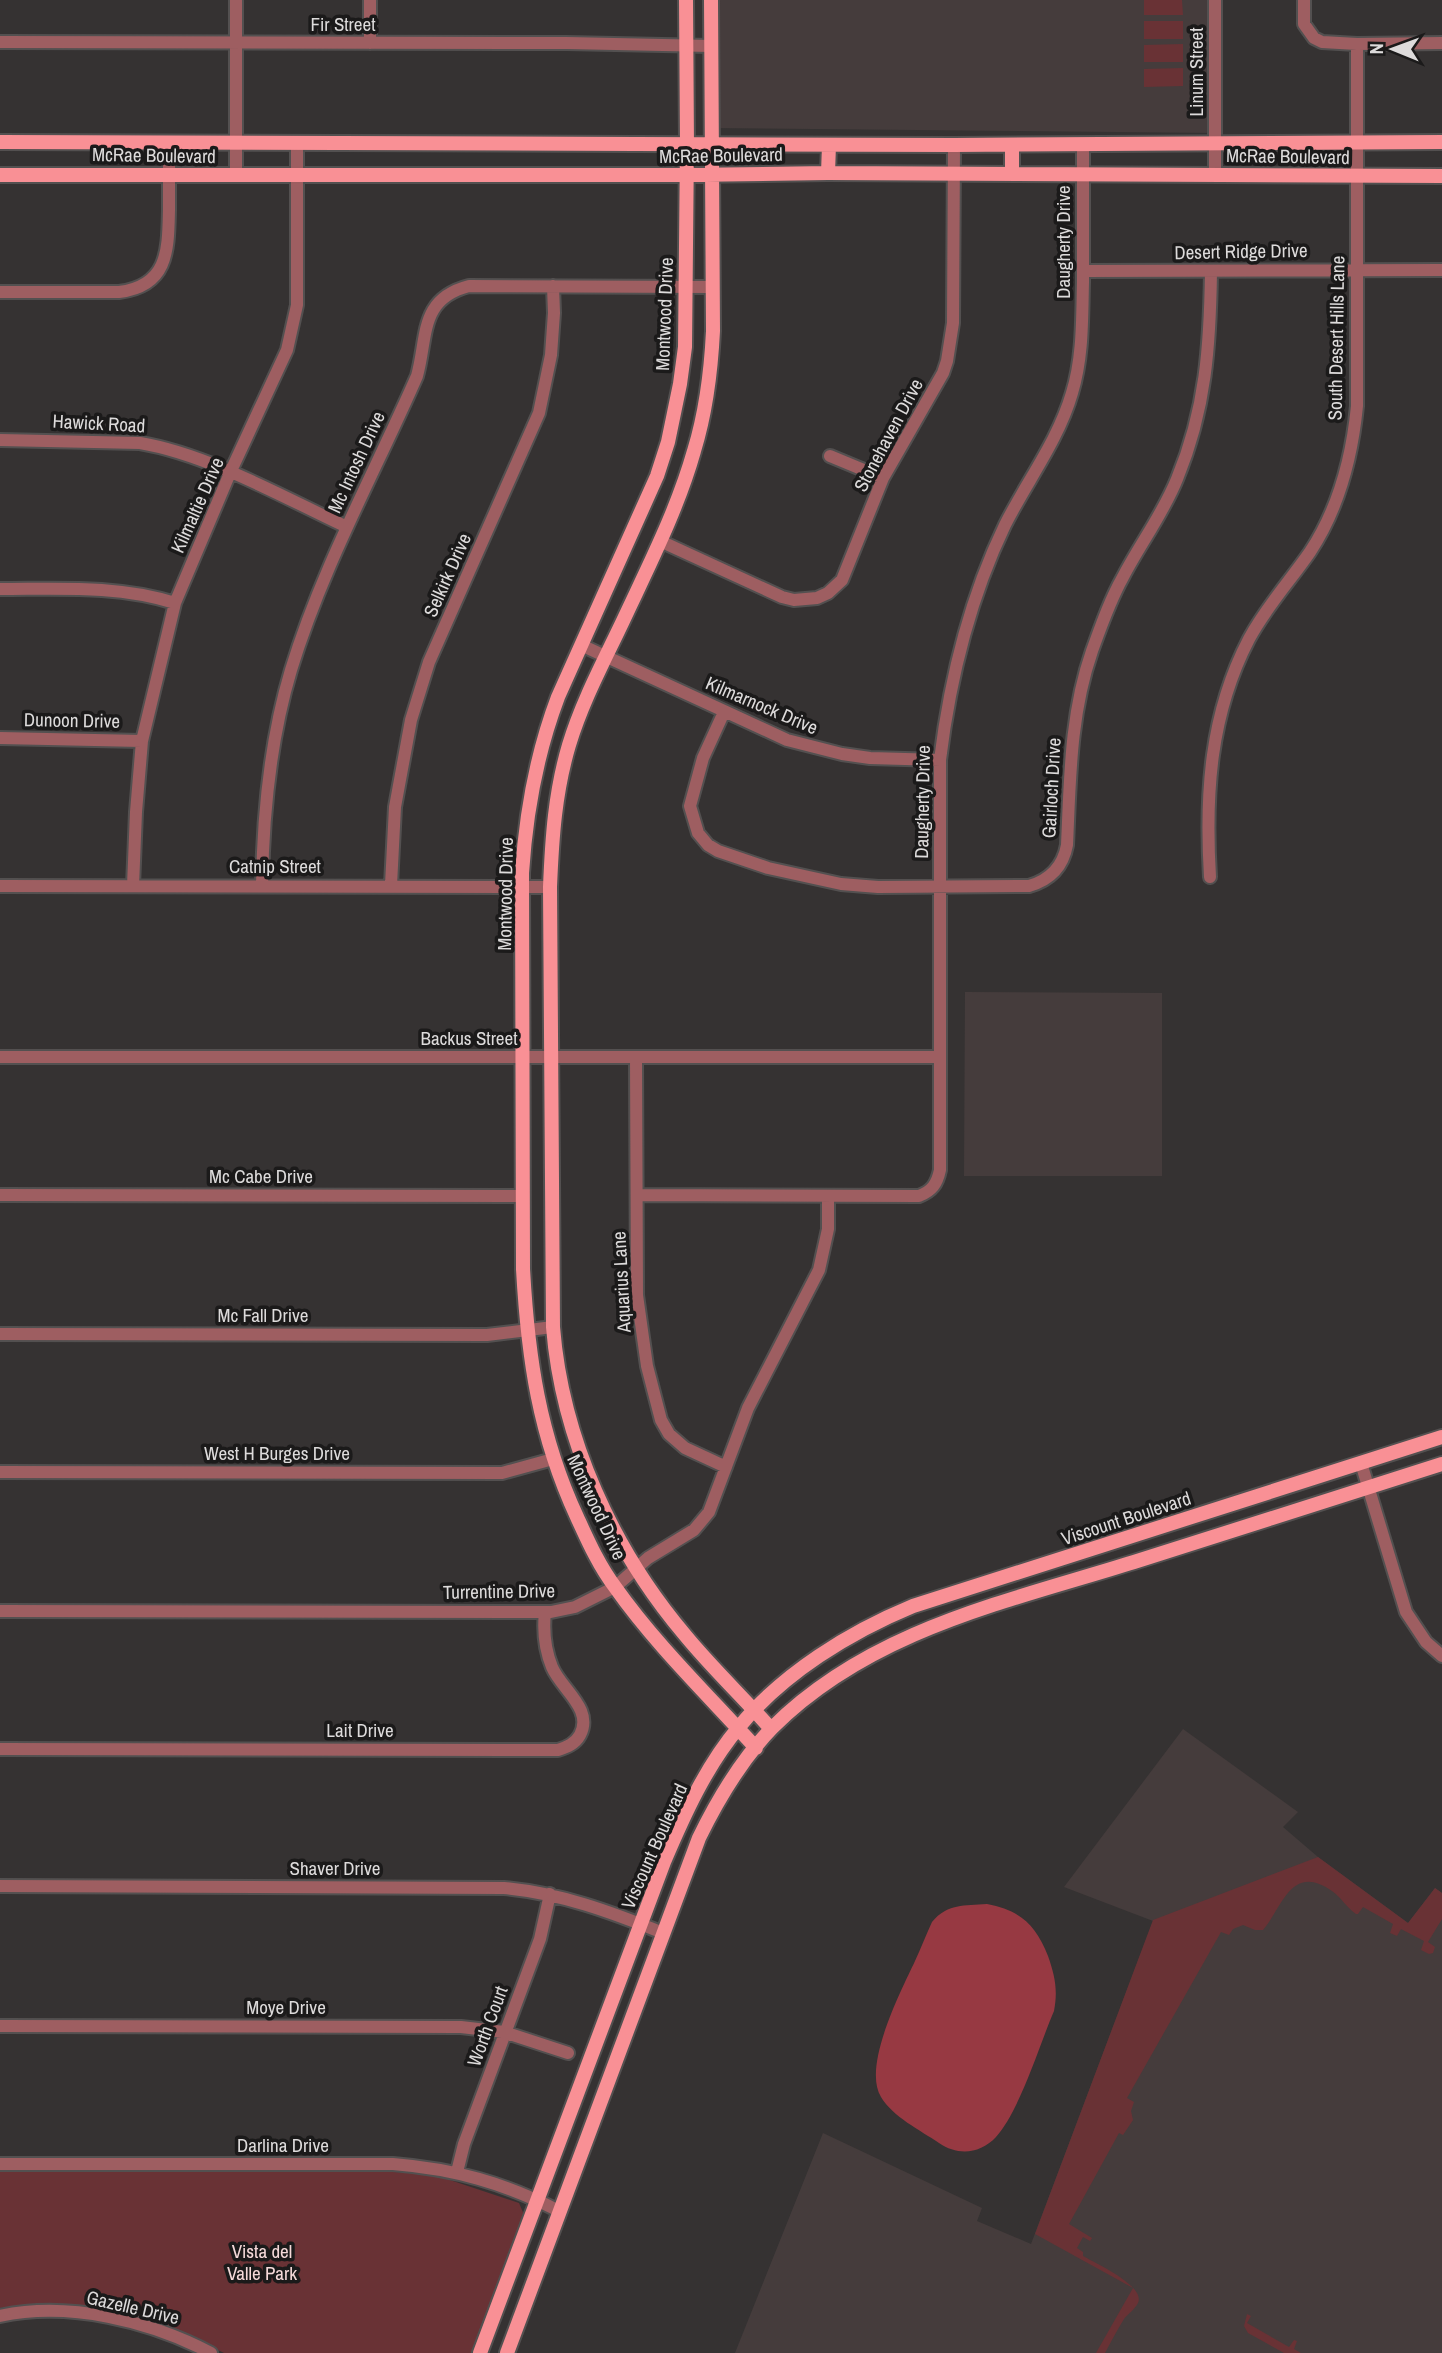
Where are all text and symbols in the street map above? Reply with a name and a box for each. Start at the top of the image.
street label: Fir Street [311,11,376,37]
north arrow [1358,14,1428,84]
street label: Linum Street [1183,27,1209,117]
text: N [1363,43,1389,55]
street label: McRae Boulevard [92,141,216,169]
street label: McRae Boulevard [659,141,783,169]
street label: McRae Boulevard [1226,142,1350,170]
street label: Daugherty Drive [1050,185,1076,299]
street label: Desert Ridge Drive [1174,237,1308,265]
street label: South Desert Hills Lane [1322,256,1350,420]
street label: Montwood Drive [649,257,679,371]
street label: Stonehaven Drive [847,374,929,496]
street label: Mc Intosh Drive [321,407,391,517]
street label: Hawick Road [52,408,146,438]
street label: Kilmaltie Drive [164,453,230,557]
street label: Selkirk Drive [417,529,477,621]
street label: Kilmarnock Drive [702,670,822,740]
street label: Dunoon Drive [24,706,120,734]
street label: Gairloch Drive [1035,737,1067,839]
street label: Daugherty Drive [908,745,936,859]
street label: Montwood Drive [491,837,519,951]
street label: Catnip Street [229,853,322,879]
street label: Backus Street [421,1025,518,1051]
street label: Mc Cabe Drive [209,1163,313,1189]
street label: Aquarius Lane [605,1231,637,1334]
street label: Mc Fall Drive [218,1302,309,1328]
street label: West H Burges Drive [204,1440,350,1466]
street label: Montwood Drive [561,1450,633,1564]
street label: Viscount Boulevard [1058,1485,1194,1551]
street label: Turrentine Drive [443,1577,555,1605]
street label: Lait Drive [326,1717,394,1743]
street label: Viscount Boulevard [615,1779,693,1913]
street label: Shaver Drive [290,1855,380,1881]
street label: Worth Court [460,1982,514,2070]
street label: Moye Drive [246,1994,326,2020]
street label: Darlina Drive [237,2132,329,2158]
park label: Vista del Valle Park [227,2238,297,2286]
street label: Gazelle Drive [84,2284,182,2330]

